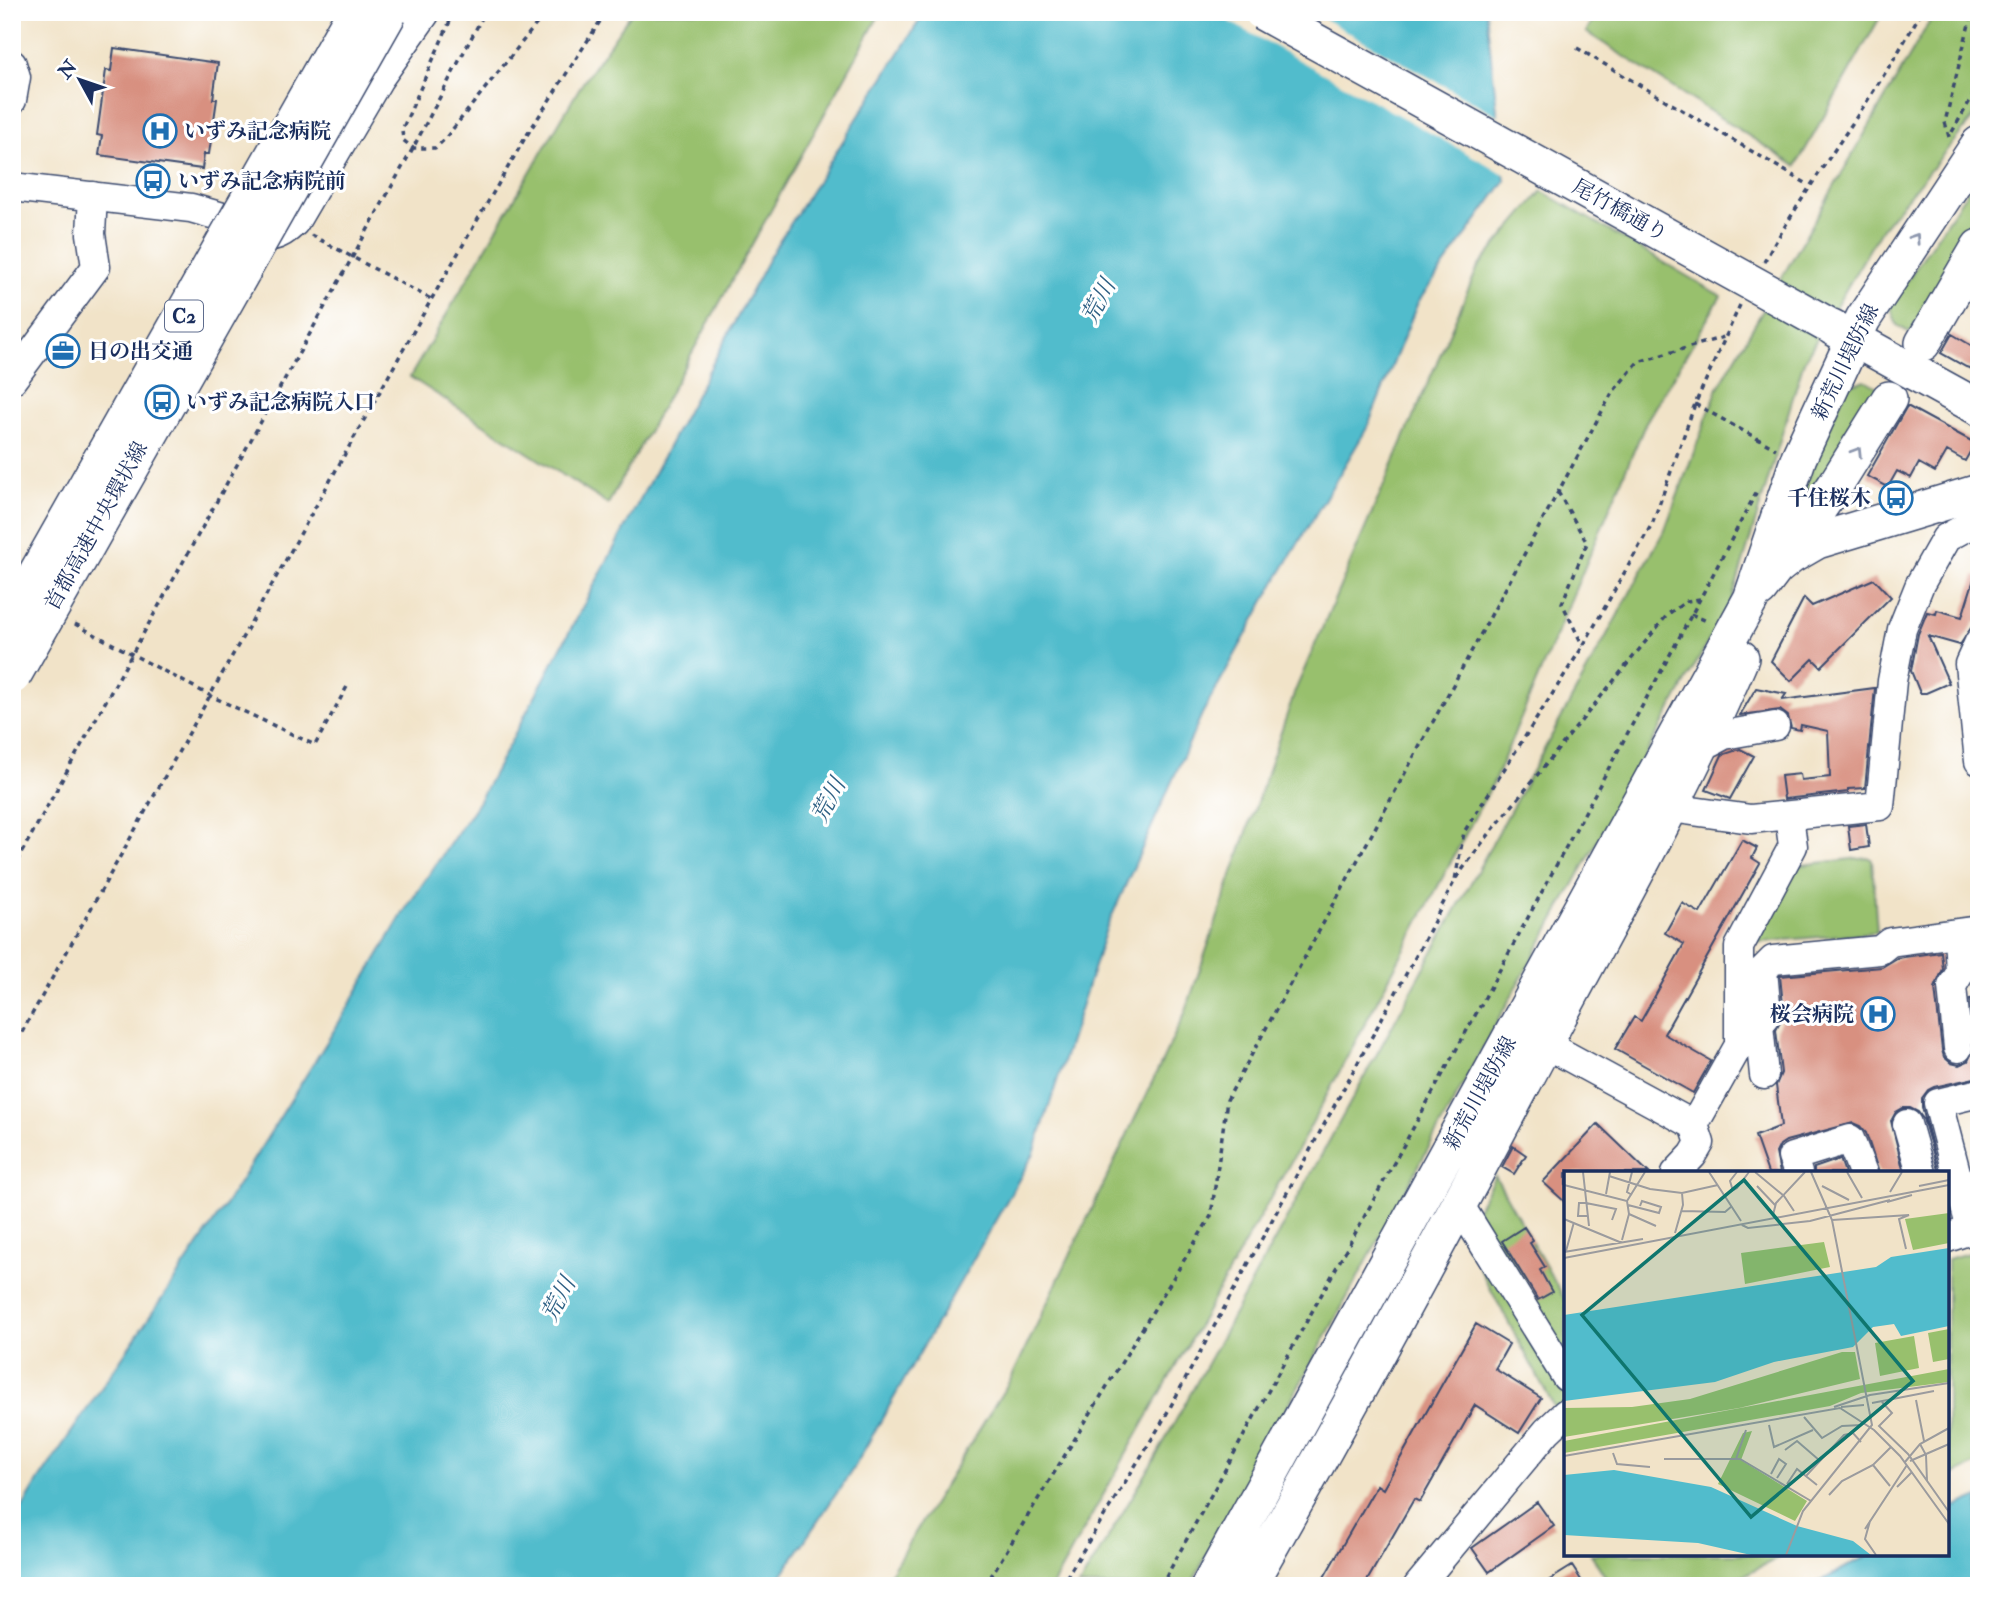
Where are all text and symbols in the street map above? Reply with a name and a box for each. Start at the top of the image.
north arrow [46,46,116,116]
text: N [52,55,83,85]
hospital icon: いずみ記念病院 [141,112,179,150]
place label: いずみ記念病院 [184,118,331,145]
bus stop icon: いずみ記念病院前 [134,162,172,200]
place label: いずみ記念病院前 [178,168,346,195]
street label: 尾竹橋通り [1567,173,1672,248]
one-way arrow [1907,233,1920,246]
water label: 荒川 [1075,271,1123,328]
road number: C2 [165,300,203,332]
street label: 新荒川堤防線 [1806,300,1885,425]
office icon: 日の出交通 [44,332,82,370]
place label: 日の出交通 [88,338,193,365]
bus stop icon: いずみ記念病院入口 [143,383,181,421]
place label: いずみ記念病院入口 [186,389,375,416]
street label: 首都高速中央環状線 [39,437,154,615]
one-way arrow [1849,446,1862,459]
bus stop icon: 千住桜木 [1877,479,1915,517]
place label: 千住桜木 [1787,485,1871,512]
water label: 荒川 [805,770,853,827]
hospital icon: 桜会病院 [1859,995,1897,1033]
place label: 桜会病院 [1770,1001,1854,1028]
street label: 新荒川堤防線 [1438,1032,1523,1155]
inset map [1564,1171,1949,1556]
water label: 荒川 [535,1269,583,1326]

